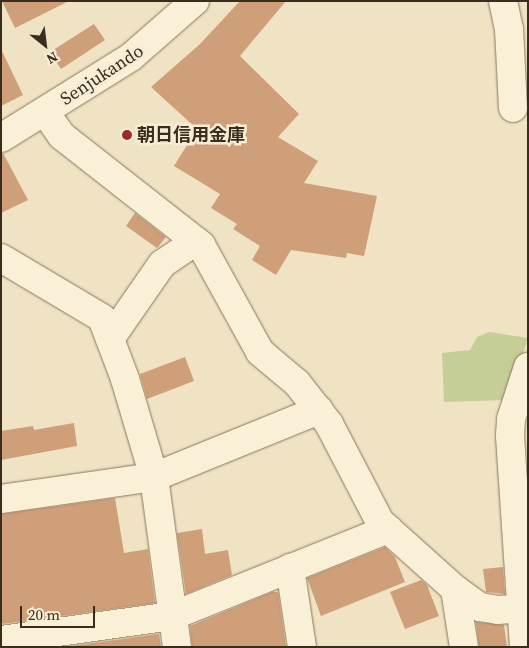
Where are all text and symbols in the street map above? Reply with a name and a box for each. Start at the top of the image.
north arrow [20,20,70,70]
street label: Senjukando [56,40,148,110]
text: N [43,47,62,69]
place label: 朝日信用金庫 [137,124,245,146]
marker: 朝日信用金庫 [121,129,133,141]
scale bar [22,596,98,628]
text: 20 m [28,604,60,625]

